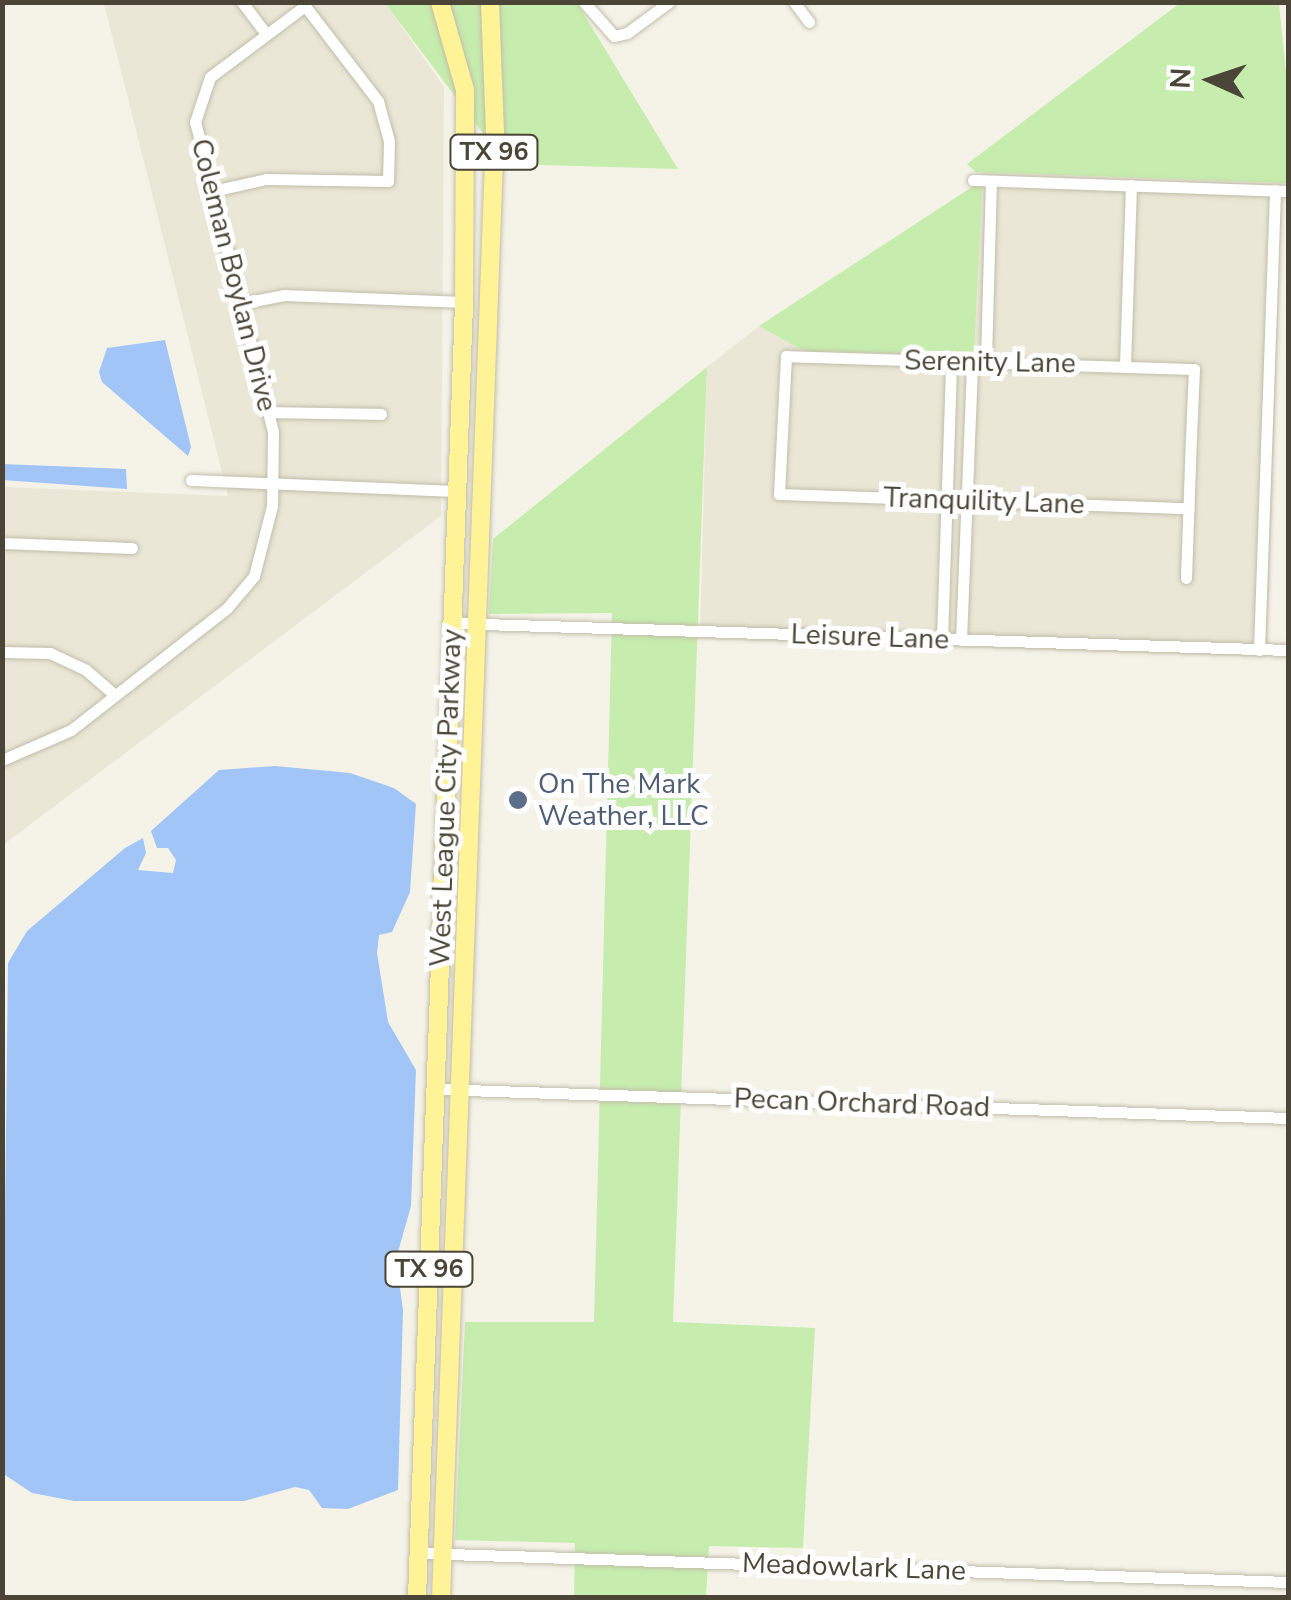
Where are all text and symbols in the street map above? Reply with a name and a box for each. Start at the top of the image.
north arrow [1161,30,1261,130]
text: N [1162,67,1201,90]
road number: TX 96 [449,132,539,172]
street label: Coleman Boylan Drive [184,135,284,415]
street label: Serenity Lane [904,344,1076,380]
street label: Tranquility Lane [883,481,1085,521]
street label: Leisure Lane [790,617,950,657]
street label: West League City Parkway [423,628,469,968]
place label: On The Mark Weather, LLC [538,767,709,833]
marker: On The Mark Weather, LLC [507,789,529,811]
street label: Pecan Orchard Road [733,1082,991,1124]
road number: TX 96 [384,1249,474,1289]
street label: Meadowlark Lane [741,1546,967,1588]

